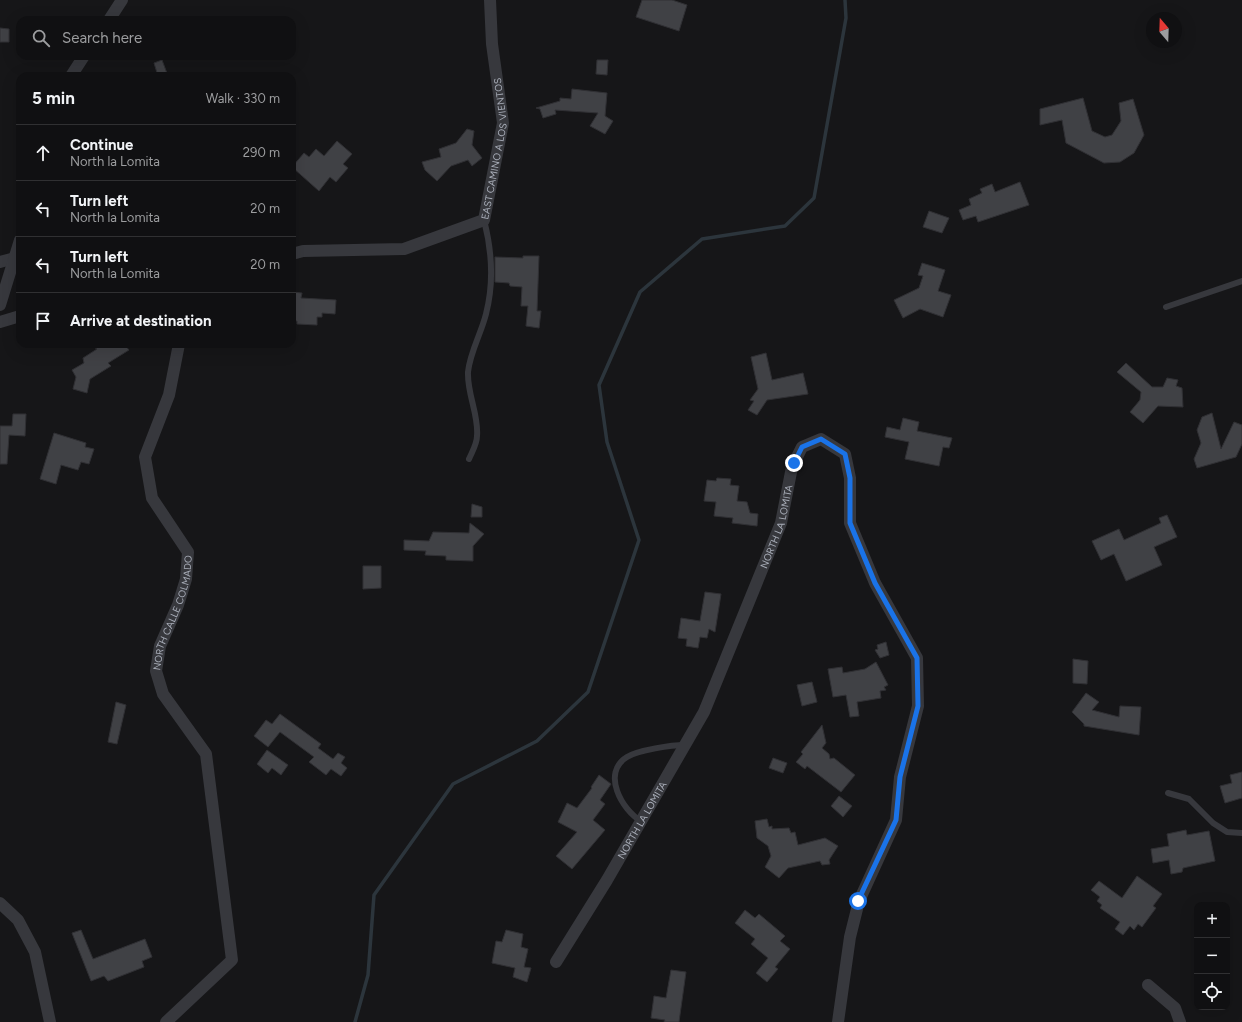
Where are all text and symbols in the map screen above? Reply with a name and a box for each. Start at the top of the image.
north arrow [1146,12,1182,48]
search box [16,16,296,60]
icon: search [30,27,52,49]
text: Search here [62,29,142,47]
street label: EAST CAMINO A LOS VIENTOS [478,77,510,221]
text: 5 min [32,88,75,108]
text: Walk · 330 m [206,91,280,106]
text: Continue [70,136,133,154]
icon: ahead [32,142,54,164]
text: 290 m [243,145,280,160]
text: North la Lomita [70,154,160,169]
text: Turn left [70,192,128,210]
icon: left [32,198,54,220]
text: 20 m [250,201,280,216]
text: North la Lomita [70,210,160,225]
text: Turn left [70,248,128,266]
icon: left [32,254,54,276]
text: 20 m [250,257,280,272]
text: North la Lomita [70,266,160,281]
icon: arrive [32,310,54,332]
text: Arrive at destination [70,312,211,330]
route end [785,454,803,472]
street label: NORTH LA LOMITA [757,483,795,570]
street label: NORTH CALLE COLMADO [150,555,195,671]
street label: NORTH LA LOMITA [615,779,670,861]
route start [849,892,867,910]
map controls [1194,902,1230,1010]
button: + [1194,902,1230,938]
button: − [1194,938,1230,974]
button: locate [1194,974,1230,1010]

